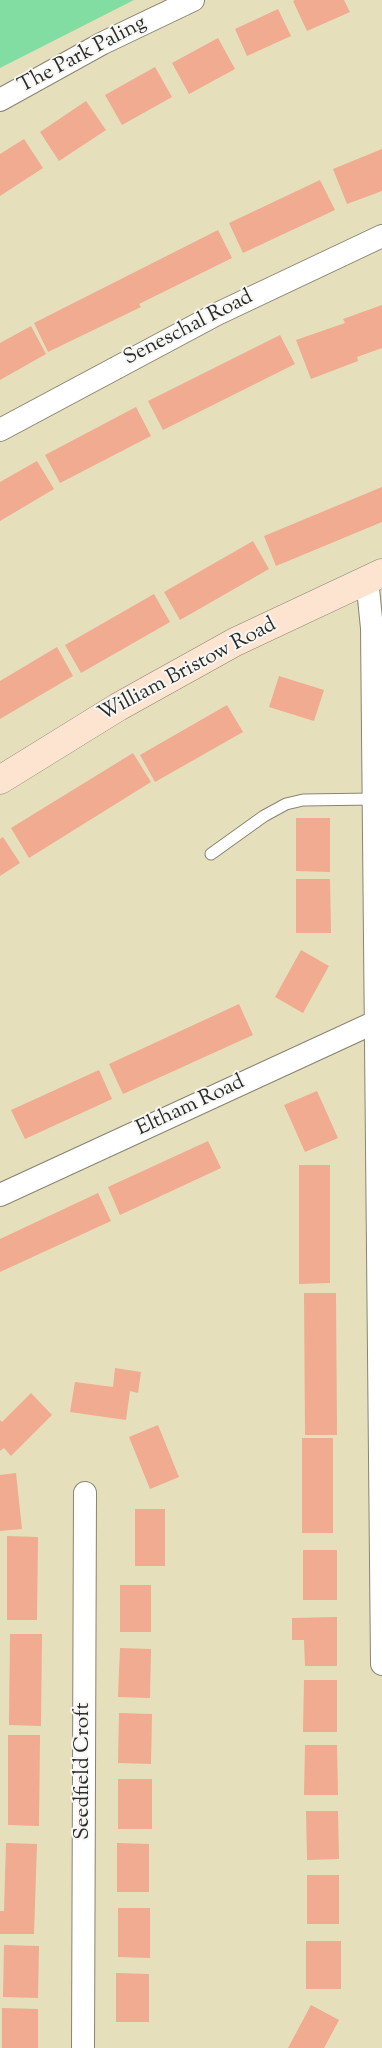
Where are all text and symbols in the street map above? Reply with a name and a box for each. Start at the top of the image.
street label: The Park Paling [15,12,151,100]
street label: Seneschal Road [120,286,258,372]
street label: William Bristow Road [95,613,281,729]
street label: Eltham Road [133,1071,249,1143]
street label: Seedfield Croft [71,1702,97,1840]

